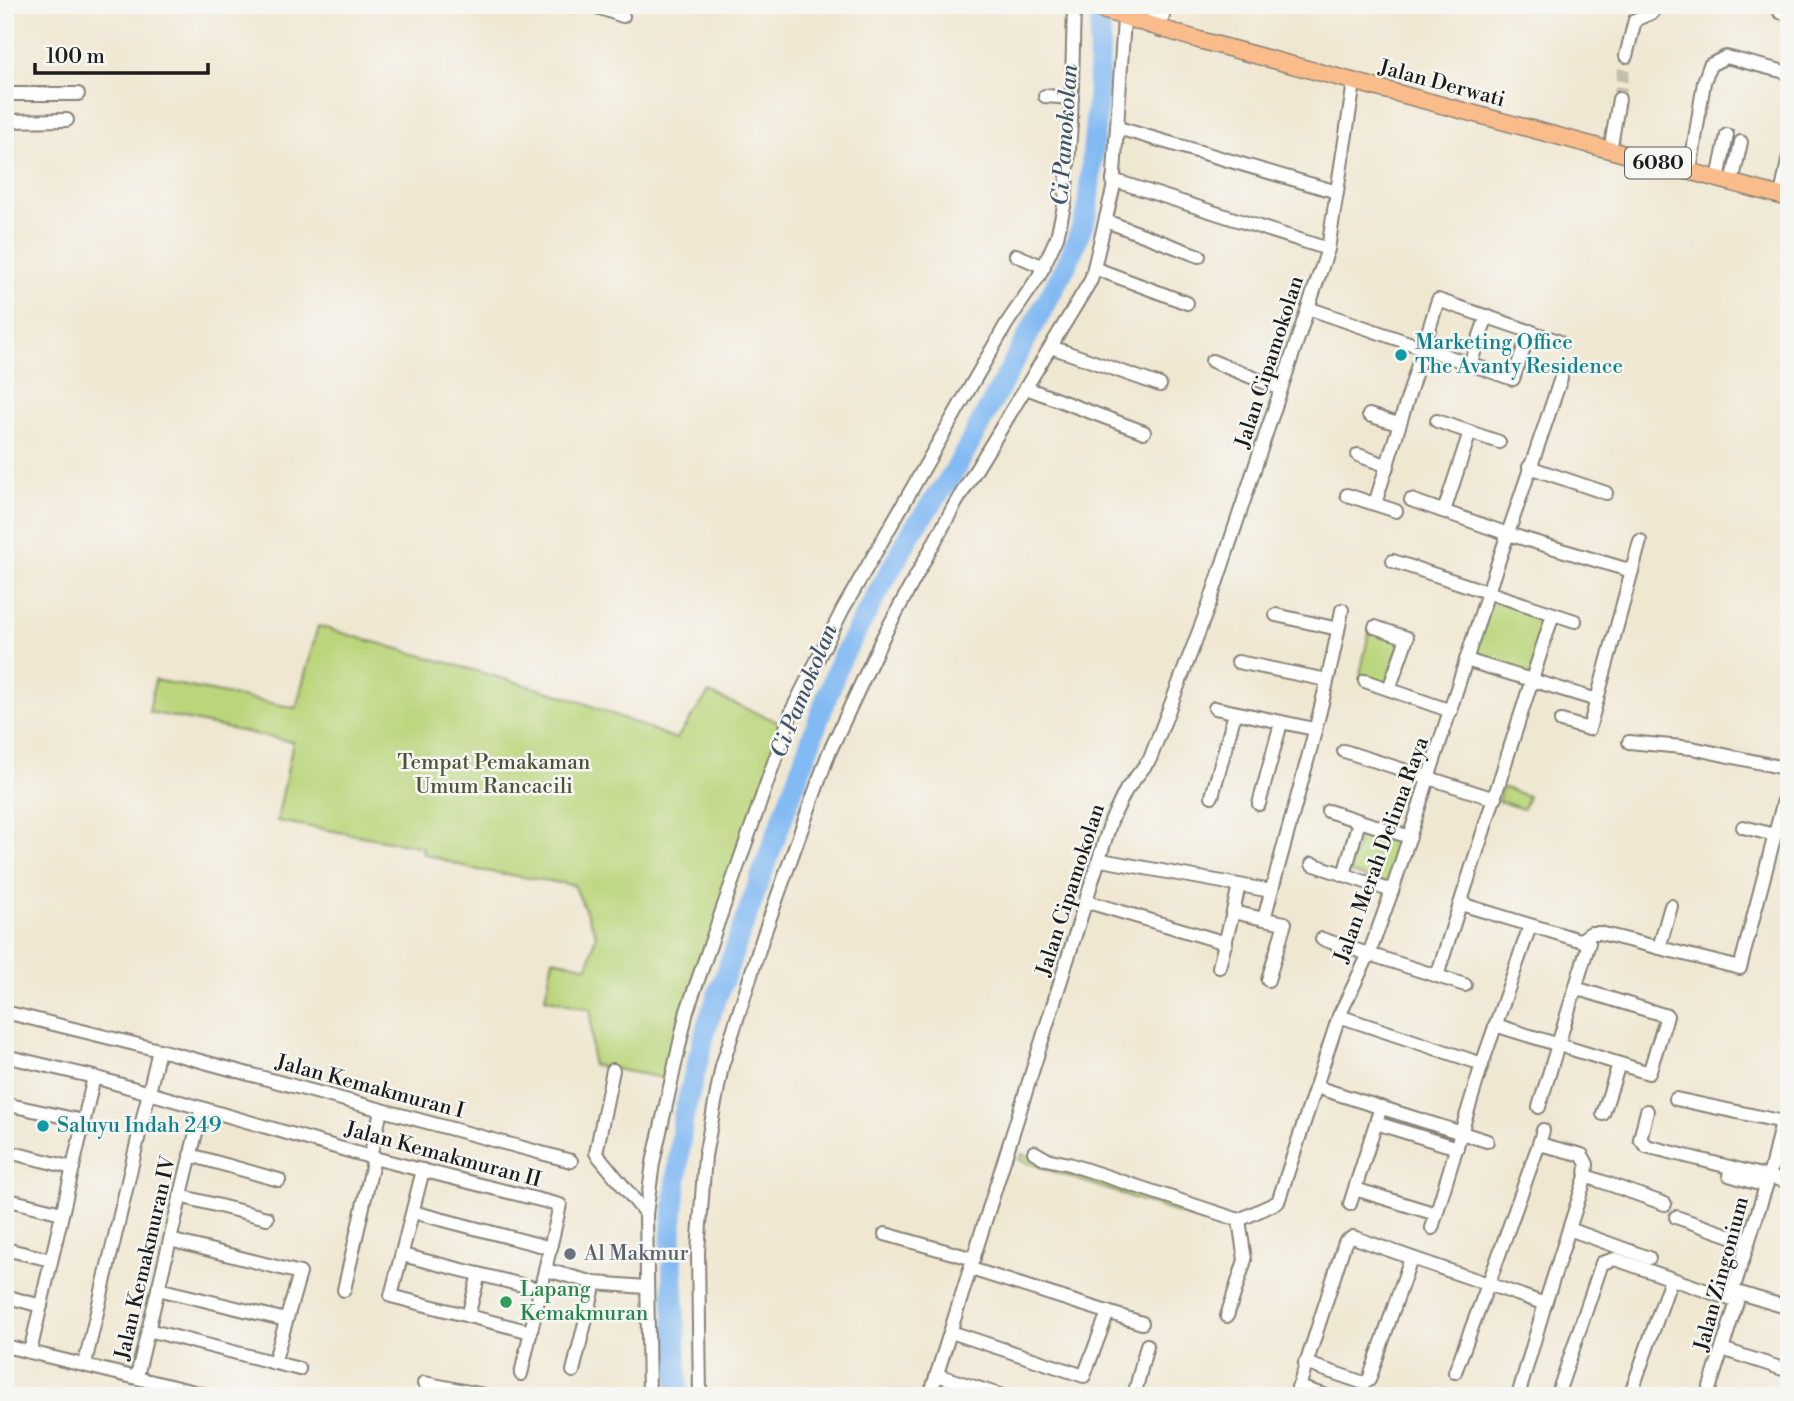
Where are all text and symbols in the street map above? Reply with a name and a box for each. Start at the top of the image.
scale bar [35,32,208,76]
text: 100 m [46,44,105,70]
street label: Jalan Derwati [1375,54,1508,113]
water label: Ci Pamokolan [1046,62,1084,207]
road number: 6080 [1625,148,1691,178]
street label: Jalan Cipamokolan [1230,272,1310,452]
place label: Marketing Office The Avanty Residence [1415,330,1623,380]
marker: Marketing Office The Avanty Residence [1393,347,1409,363]
water label: Ci Pamokolan [765,619,844,762]
street label: Jalan Merah Delima Raya [1329,733,1435,967]
park label: Tempat Pemakaman Umum Rancacili [398,750,591,800]
street label: Jalan Cipamokolan [1031,800,1111,980]
street label: Jalan Kemakmuran I [272,1049,467,1125]
place label: Saluyu Indah 249 [57,1113,222,1139]
street label: Jalan Kemakmuran II [341,1116,544,1194]
marker: Saluyu Indah 249 [35,1118,51,1134]
street label: Jalan Kemakmuran IV [110,1152,182,1364]
street label: Jalan Zingonium [1689,1194,1755,1355]
place label: Al Makmur [583,1241,689,1267]
marker: Al Makmur [562,1246,578,1262]
place label: Lapang Kemakmuran [520,1277,649,1327]
marker: Lapang Kemakmuran [498,1294,514,1310]

